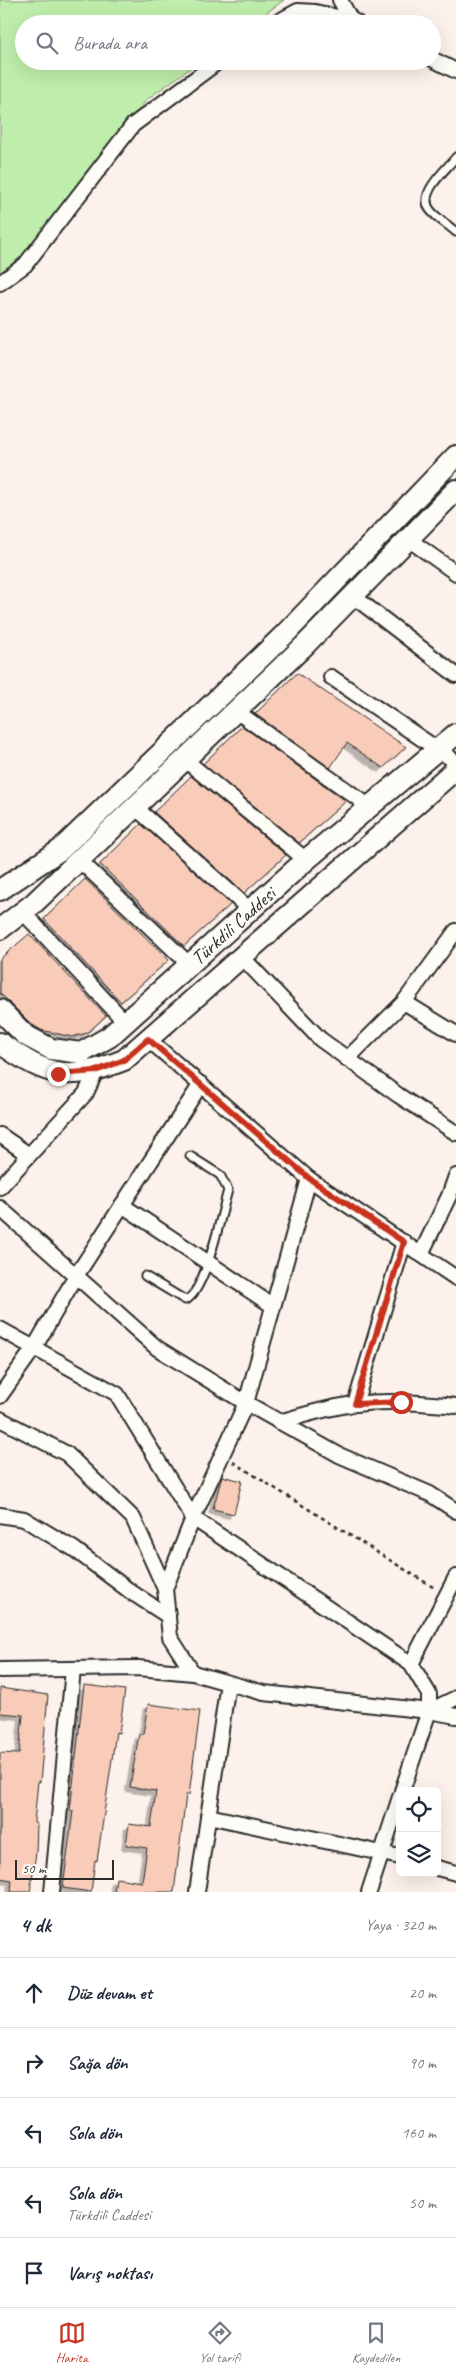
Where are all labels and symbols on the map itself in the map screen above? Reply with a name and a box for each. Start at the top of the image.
street label: Türkdili Caddesi [185,880,282,970]
route end [47,1063,70,1086]
route start [390,1391,413,1414]
scale bar [15,1857,114,1880]

